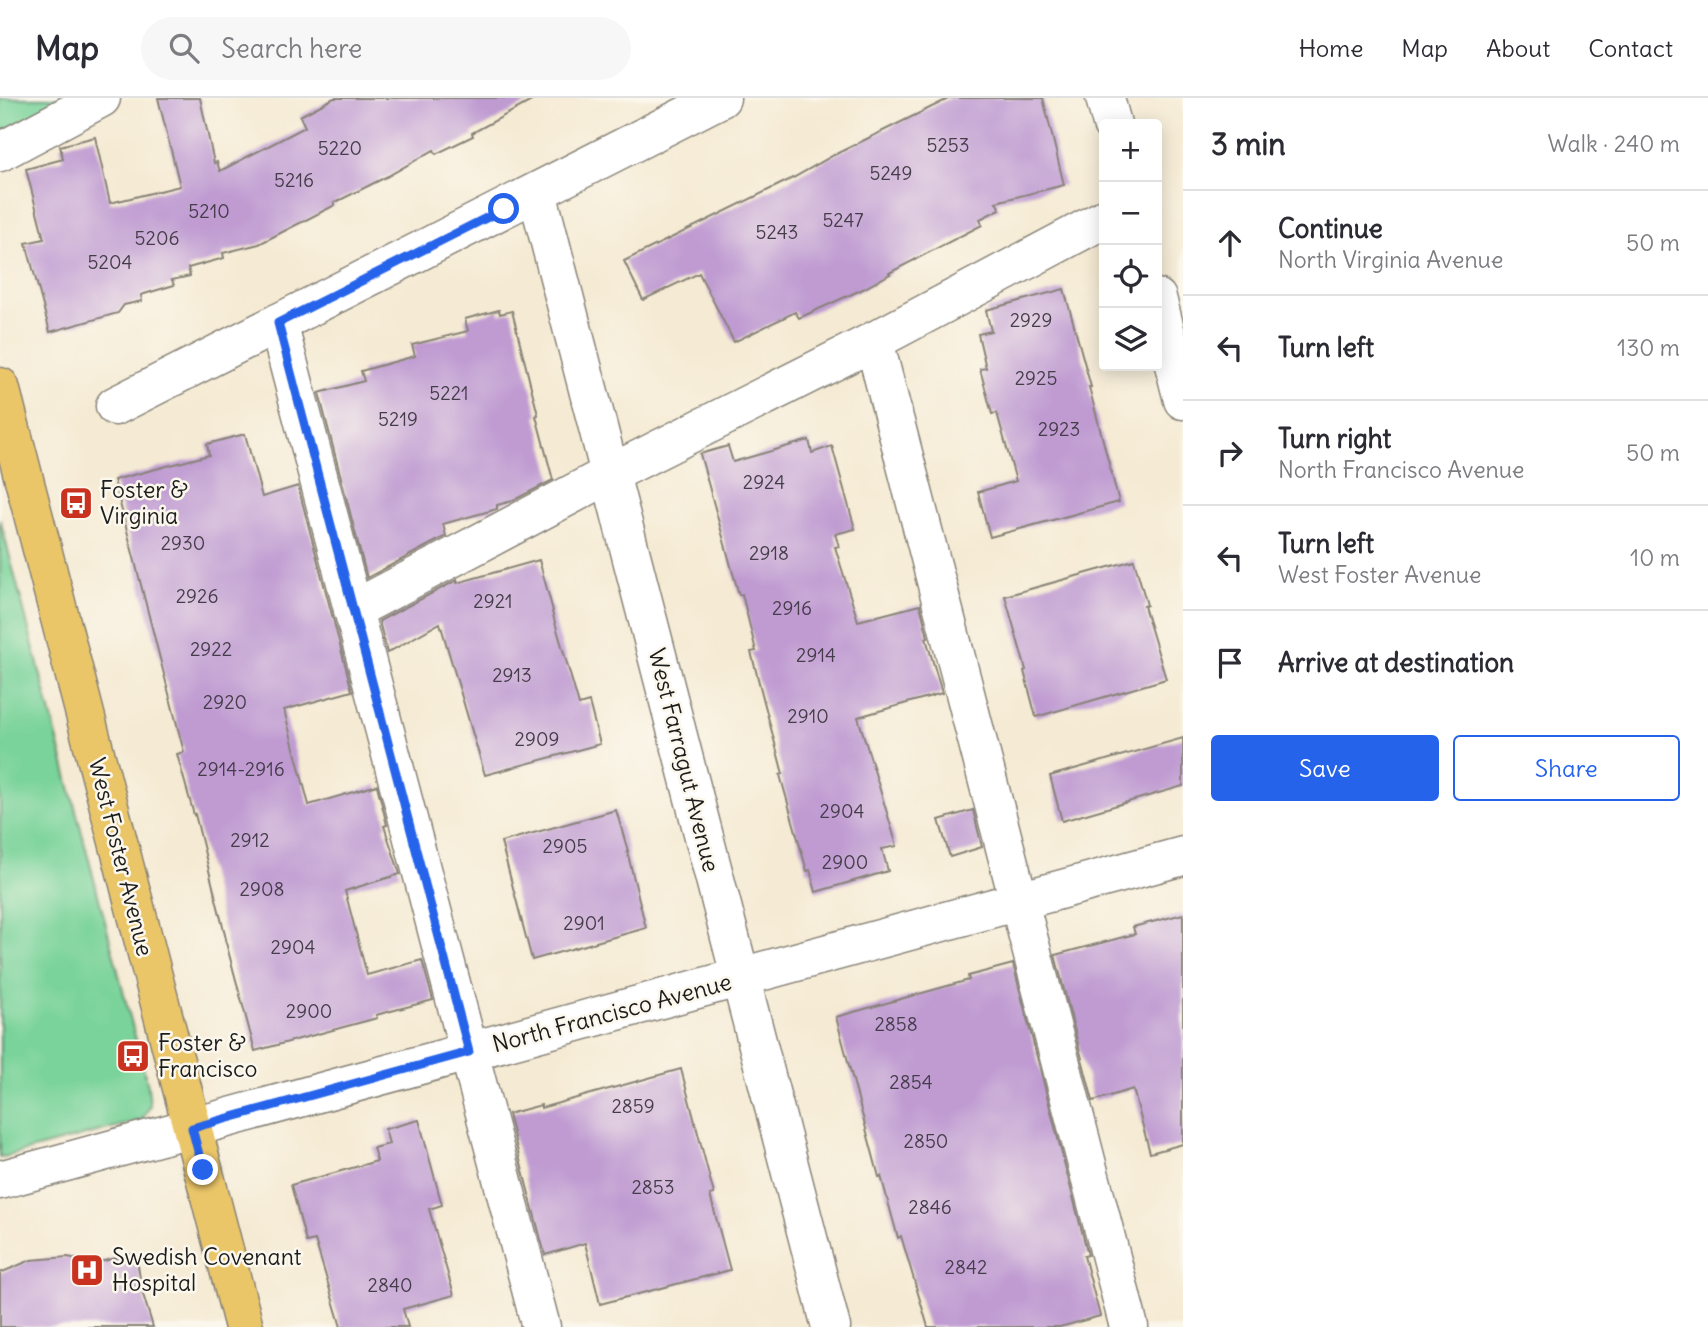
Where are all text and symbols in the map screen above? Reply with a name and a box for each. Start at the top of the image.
search box [141,17,631,80]
text: Map [35,27,99,69]
icon: search [165,29,203,67]
text: Search here [221,32,362,65]
text: Home [1299,33,1363,63]
text: Map [1401,33,1448,63]
text: About [1486,33,1550,63]
text: Contact [1588,33,1673,63]
map controls [1099,119,1162,371]
button: + [1099,119,1162,182]
text: 3 min [1211,125,1286,163]
text: Walk · 240 m [1547,129,1680,158]
house number: 5253 [926,133,970,157]
house number: 5220 [318,136,362,160]
house number: 5249 [870,161,912,185]
house number: 5216 [274,168,314,192]
button: − [1099,182,1162,245]
route start [488,193,519,224]
house number: 5210 [188,199,230,223]
house number: 5247 [822,208,864,232]
text: Continue [1278,212,1383,245]
house number: 5243 [756,220,798,244]
icon: ahead [1211,224,1249,262]
house number: 5206 [135,226,179,250]
text: 50 m [1626,228,1680,257]
button: locate [1099,245,1162,308]
text: North Virginia Avenue [1278,245,1503,274]
house number: 5204 [88,250,132,274]
house number: 2929 [1010,308,1052,332]
button: layers [1099,308,1162,371]
icon: left [1211,329,1249,367]
text: Turn left [1278,331,1374,364]
text: 130 m [1617,333,1680,362]
house number: 2925 [1015,366,1057,390]
house number: 5221 [429,381,469,405]
house number: 5219 [378,407,418,431]
house number: 2923 [1038,417,1080,441]
text: Turn right [1278,422,1391,455]
icon: right [1211,434,1249,472]
text: 50 m [1626,438,1680,467]
text: North Francisco Avenue [1278,455,1524,484]
house number: 2924 [743,470,785,494]
place label: Foster & Virginia [100,475,188,530]
bus stop icon: Foster & Virginia [57,484,95,522]
text: Turn left [1278,527,1374,560]
house number: 2930 [161,531,205,555]
icon: left [1211,539,1249,577]
house number: 2918 [749,541,789,565]
text: 10 m [1630,543,1680,572]
text: West Foster Avenue [1278,560,1481,589]
house number: 2926 [176,584,218,608]
house number: 2921 [473,589,513,613]
house number: 2916 [772,596,812,620]
house number: 2922 [190,637,232,661]
house number: 2914 [796,643,836,667]
icon: arrive [1211,644,1249,682]
street label: West Farragut Avenue [643,645,726,875]
text: Arrive at destination [1278,646,1514,679]
house number: 2913 [492,663,532,687]
house number: 2920 [203,690,247,714]
house number: 2910 [787,704,829,728]
house number: 2909 [515,727,559,751]
button: Save [1211,735,1439,801]
button: Share [1453,735,1680,801]
street label: West Foster Avenue [83,755,160,959]
house number: 2914-2916 [197,757,285,781]
house number: 2904 [820,799,864,823]
house number: 2912 [230,828,270,852]
house number: 2905 [543,834,587,858]
house number: 2900 [822,850,868,874]
house number: 2908 [240,877,284,901]
house number: 2901 [563,911,605,935]
house number: 2904 [271,935,315,959]
street label: North Francisco Avenue [489,967,735,1058]
house number: 2900 [286,999,332,1023]
house number: 2858 [874,1012,918,1036]
place label: Foster & Francisco [158,1028,257,1083]
bus stop icon: Foster & Francisco [114,1037,152,1075]
house number: 2854 [889,1070,933,1094]
house number: 2859 [611,1094,655,1118]
house number: 2850 [904,1129,948,1153]
route end [187,1154,218,1185]
house number: 2853 [631,1175,675,1199]
house number: 2846 [908,1195,952,1219]
place label: Swedish Covenant Hospital [112,1242,302,1297]
hospital icon: Swedish Covenant Hospital [68,1251,106,1289]
house number: 2842 [945,1255,987,1279]
house number: 2840 [368,1273,412,1297]

